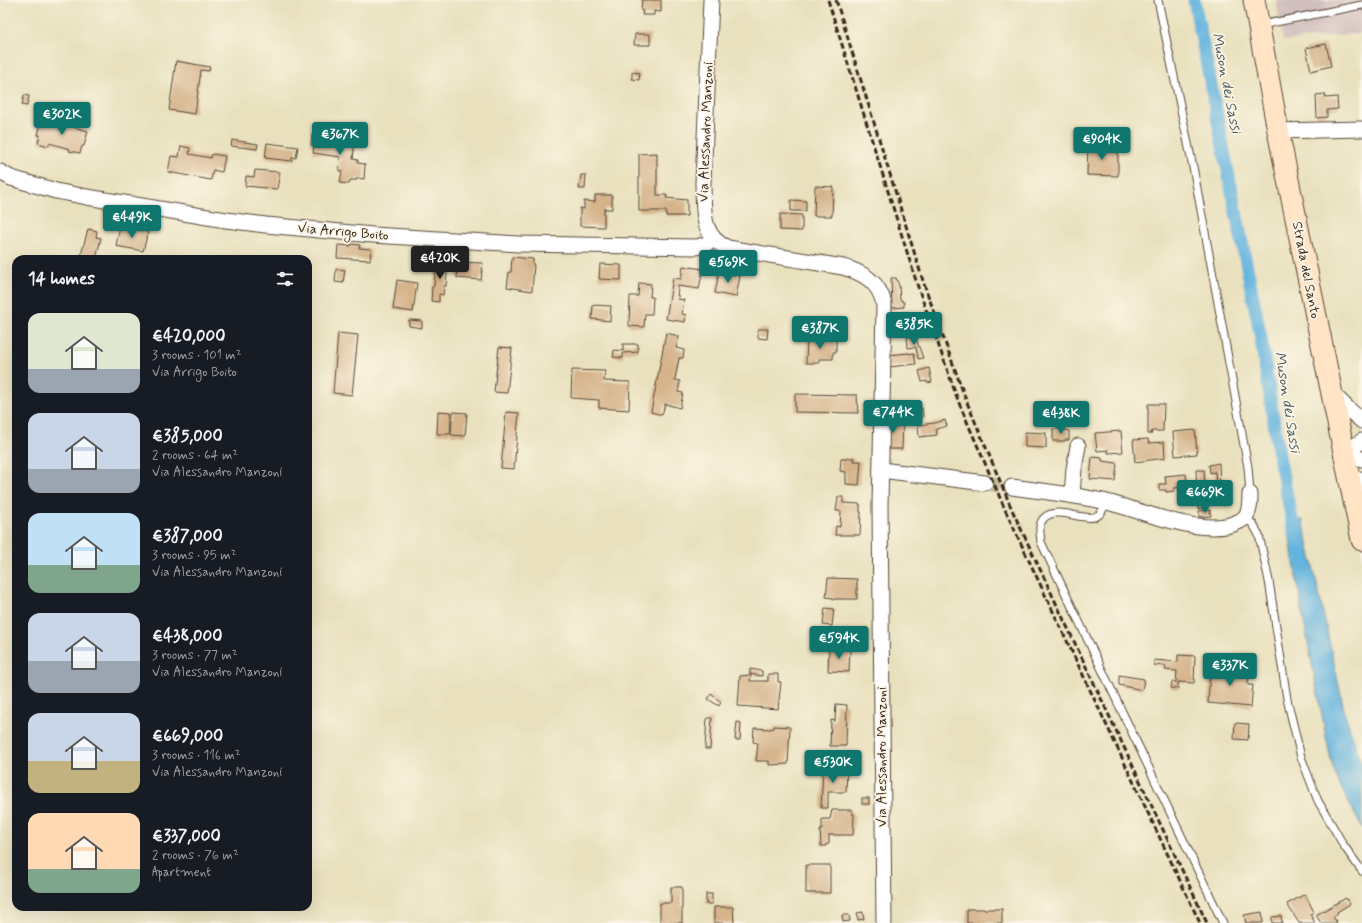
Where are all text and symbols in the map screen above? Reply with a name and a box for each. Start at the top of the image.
water label: Muson dei Sassi [1206,31,1246,137]
street label: Via Alessandro Manzoni [695,62,717,202]
pin: €302K [34,102,90,136]
text: €302K [43,106,81,123]
pin: €367K [312,122,368,156]
text: €367K [321,126,359,143]
pin: €904K [1074,127,1130,161]
text: €904K [1082,131,1122,148]
pin: €449K [104,205,160,239]
text: €449K [112,209,152,226]
street label: Via Arrigo Boito [297,219,390,246]
street label: Strada del Santo [1288,220,1324,320]
pin: €420K [412,246,468,280]
text: €420K [420,250,460,267]
pin: €569K [700,250,756,284]
text: €569K [708,254,748,271]
text: 14 homes [28,268,95,290]
icon: filters [274,268,296,290]
pin: €385K [886,312,942,346]
pin: €387K [792,316,848,350]
text: €385K [895,316,933,333]
text: €387K [801,320,839,337]
text: €420,000 [152,325,225,347]
icon: home [60,329,108,377]
text: 3 rooms · 101 m² [152,347,241,364]
water label: Muson dei Sassi [1269,350,1305,456]
text: Via Arrigo Boito [152,364,237,381]
pin: €744K [865,400,921,434]
pin: €438K [1033,401,1089,435]
text: €744K [872,404,914,421]
text: €438K [1042,405,1080,422]
text: €385,000 [152,425,223,447]
icon: home [60,429,108,477]
text: 2 rooms · 64 m² [152,447,238,464]
text: Via Alessandro Manzoni [152,464,282,481]
pin: €669K [1177,480,1233,514]
text: €669K [1186,484,1224,501]
text: €387,000 [152,525,223,547]
icon: home [60,529,108,577]
text: 3 rooms · 95 m² [152,547,236,564]
text: Via Alessandro Manzoni [152,564,282,581]
text: €438,000 [152,625,223,647]
pin: €594K [811,626,867,660]
icon: home [60,629,108,677]
text: €594K [819,630,859,647]
text: 3 rooms · 77 m² [152,647,238,664]
pin: €337K [1202,653,1258,687]
text: €337K [1212,657,1248,674]
text: Via Alessandro Manzoni [152,664,282,681]
street label: Via Alessandro Manzoni [873,687,891,827]
text: €669,000 [152,725,223,747]
icon: home [60,729,108,777]
text: 3 rooms · 116 m² [152,747,241,764]
pin: €530K [805,750,861,784]
text: €530K [814,754,852,771]
text: Via Alessandro Manzoni [152,764,282,781]
text: €337,000 [152,825,221,847]
icon: home [60,829,108,877]
text: 2 rooms · 76 m² [152,847,239,864]
text: Apartment [152,864,211,881]

